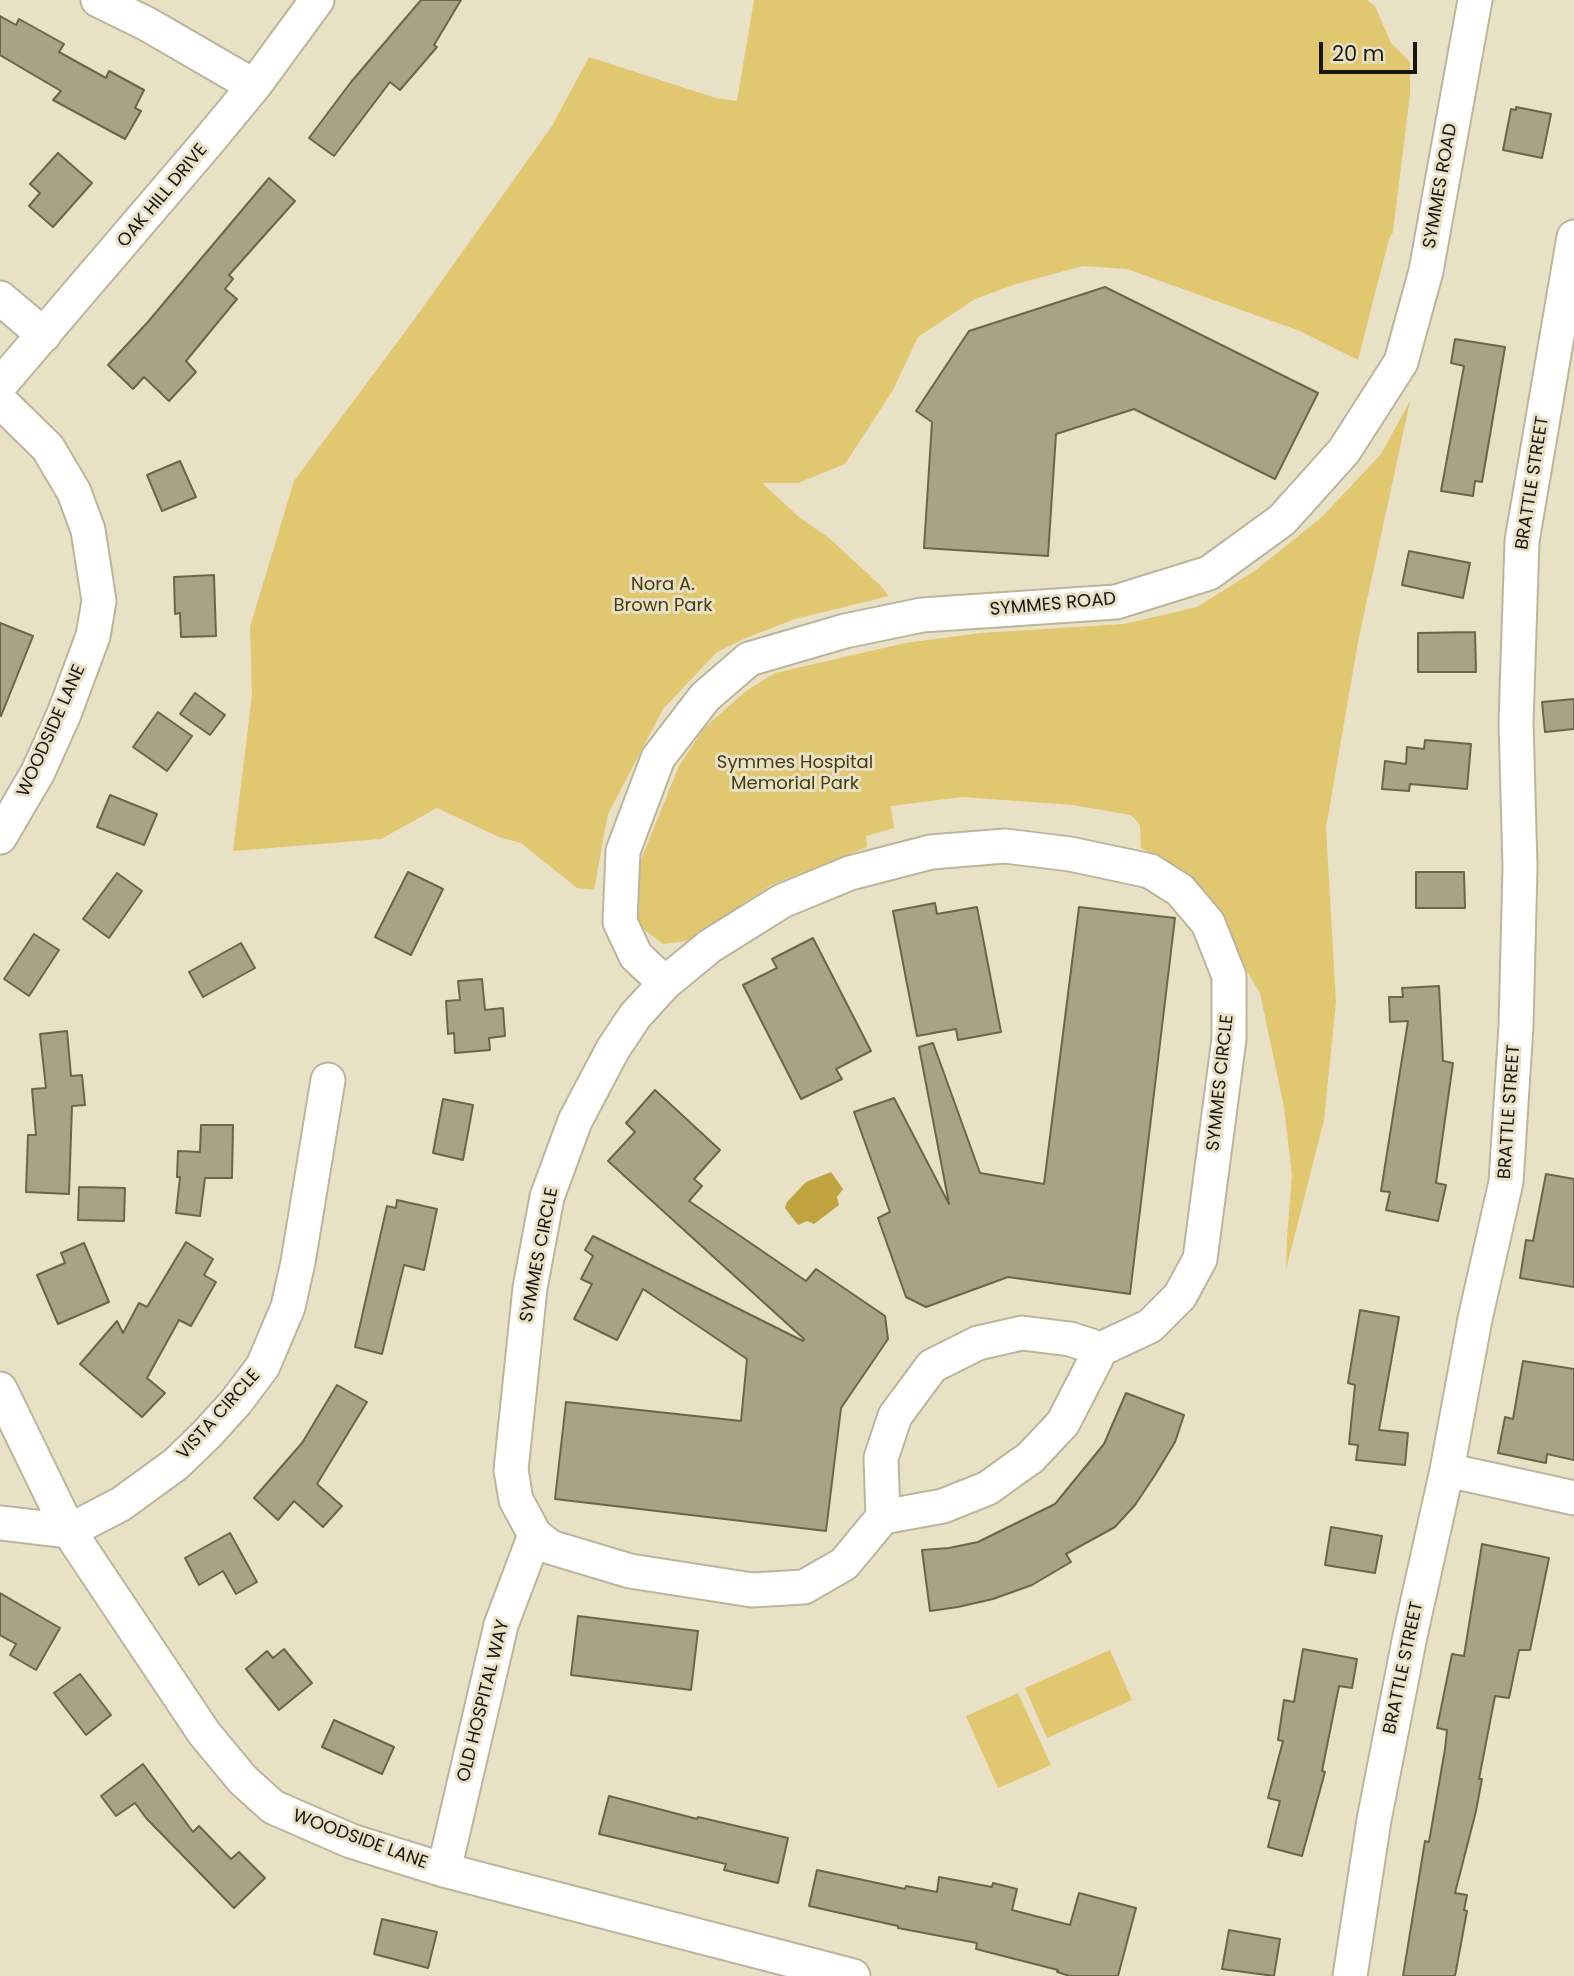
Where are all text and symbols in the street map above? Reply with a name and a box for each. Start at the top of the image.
scale bar [1322,28,1420,72]
text: 20 m [1332,39,1385,68]
street label: SYMMES ROAD [1419,122,1463,250]
street label: OAK HILL DRIVE [113,140,213,252]
street label: BRATTLE STREET [1512,415,1554,551]
park label: Nora A. Brown Park [614,574,712,616]
street label: SYMMES ROAD [989,589,1117,621]
street label: WOODSIDE LANE [13,662,91,800]
park label: Symmes Hospital Memorial Park [717,752,873,794]
street label: SYMMES CIRCLE [1203,1014,1239,1152]
street label: BRATTLE STREET [1495,1044,1525,1180]
street label: SYMMES CIRCLE [516,1186,564,1324]
street label: VISTA CIRCLE [173,1365,265,1465]
street label: BRATTLE STREET [1379,1600,1429,1736]
street label: OLD HOSPITAL WAY [453,1618,515,1784]
street label: WOODSIDE LANE [290,1806,430,1874]

